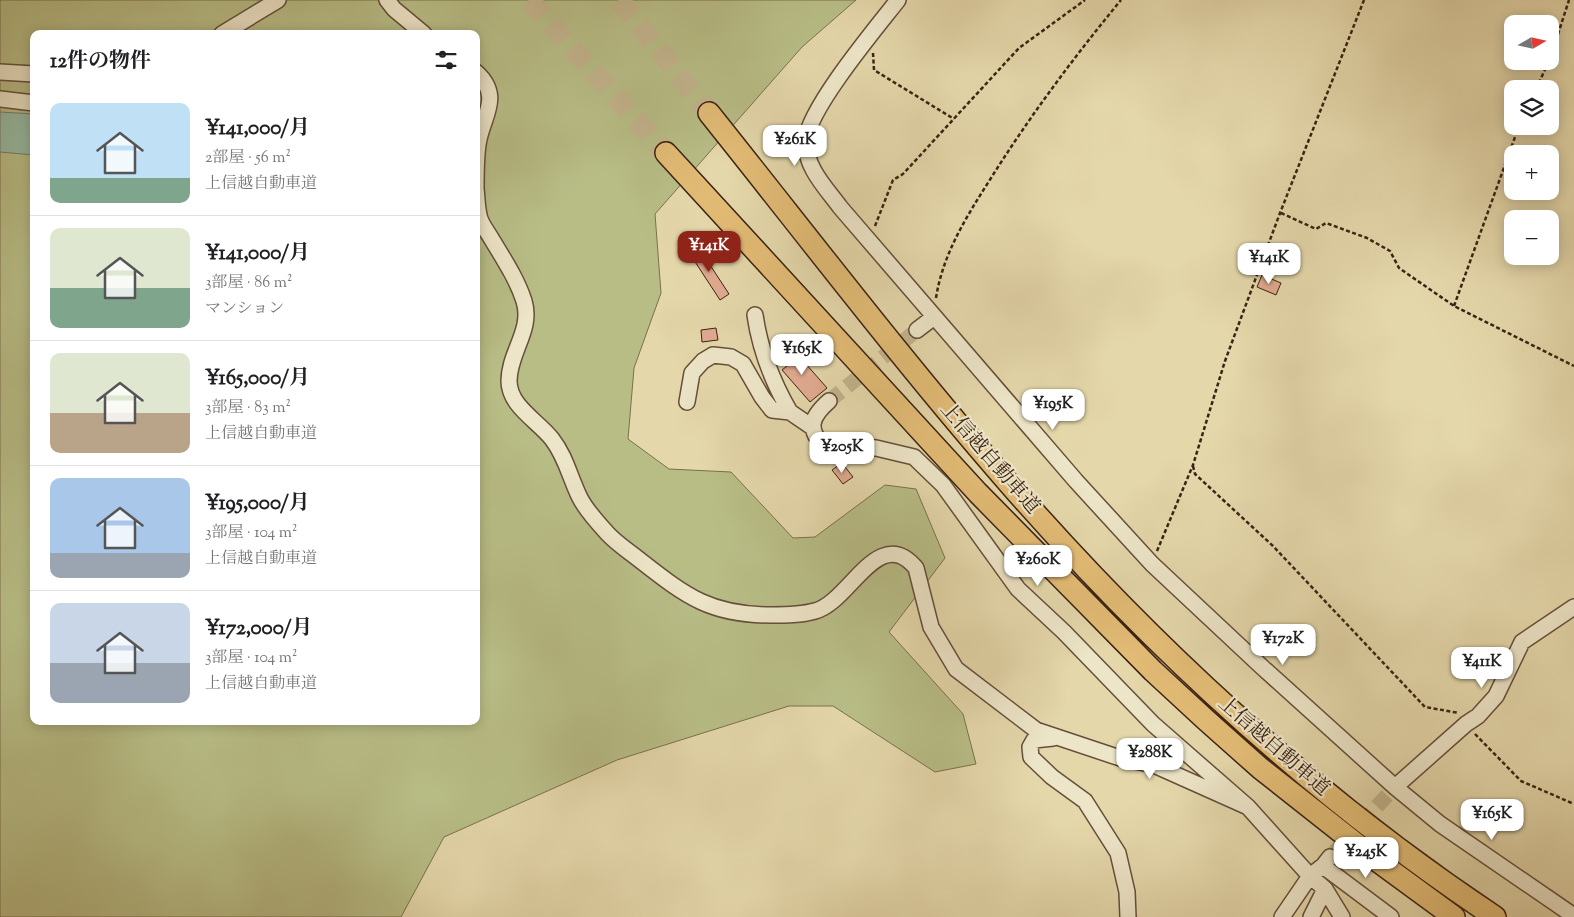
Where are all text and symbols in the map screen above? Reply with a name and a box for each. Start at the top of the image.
north arrow [1504,15,1559,70]
map controls [1504,15,1559,265]
icon: filters [432,46,460,74]
text: 12件の物件 [50,47,151,77]
button: layers [1504,80,1559,135]
text: ¥141,000/月 [205,114,310,144]
icon: home [90,123,150,183]
pin: ¥261K [760,124,830,167]
text: ¥261K [774,129,816,152]
button: + [1504,145,1559,200]
text: 2部屋 · 56 m² [205,147,291,170]
text: 上信越自動車道 [205,173,317,196]
button: − [1504,210,1559,265]
pin: ¥141K [674,230,744,273]
text: ¥141K [689,235,729,258]
text: ¥141,000/月 [205,239,310,269]
pin: ¥141K [1234,242,1304,285]
text: ¥141K [1249,247,1289,270]
icon: home [90,248,150,308]
text: 3部屋 · 86 m² [205,272,292,295]
text: マンション [205,298,284,321]
pin: ¥165K [767,334,837,376]
text: ¥165K [782,338,822,361]
text: ¥165,000/月 [205,364,310,394]
icon: home [90,373,150,433]
pin: ¥195K [1018,388,1088,431]
text: ¥195K [1033,393,1073,416]
text: 3部屋 · 83 m² [205,397,291,420]
street label: 上信越自動車道 [932,397,1046,521]
text: 上信越自動車道 [205,423,317,446]
pin: ¥205K [807,432,877,474]
text: ¥205K [820,436,864,459]
text: ¥195,000/月 [205,489,310,519]
icon: home [90,498,150,558]
text: 3部屋 · 104 m² [205,522,297,545]
pin: ¥260K [1003,544,1073,587]
text: 上信越自動車道 [205,548,317,571]
text: ¥260K [1015,549,1061,572]
text: ¥172,000/月 [205,614,312,644]
icon: home [90,623,150,683]
pin: ¥172K [1248,624,1318,666]
text: ¥172K [1262,628,1304,651]
pin: ¥411K [1447,646,1517,689]
text: 3部屋 · 104 m² [205,647,297,670]
text: ¥411K [1462,651,1502,674]
text: 上信越自動車道 [205,673,317,696]
street label: 上信越自動車道 [1211,690,1335,804]
pin: ¥288K [1115,738,1185,780]
text: ¥288K [1127,742,1173,765]
pin: ¥165K [1457,798,1527,841]
text: ¥165K [1472,803,1512,826]
pin: ¥245K [1331,836,1401,879]
text: ¥245K [1345,841,1387,864]

